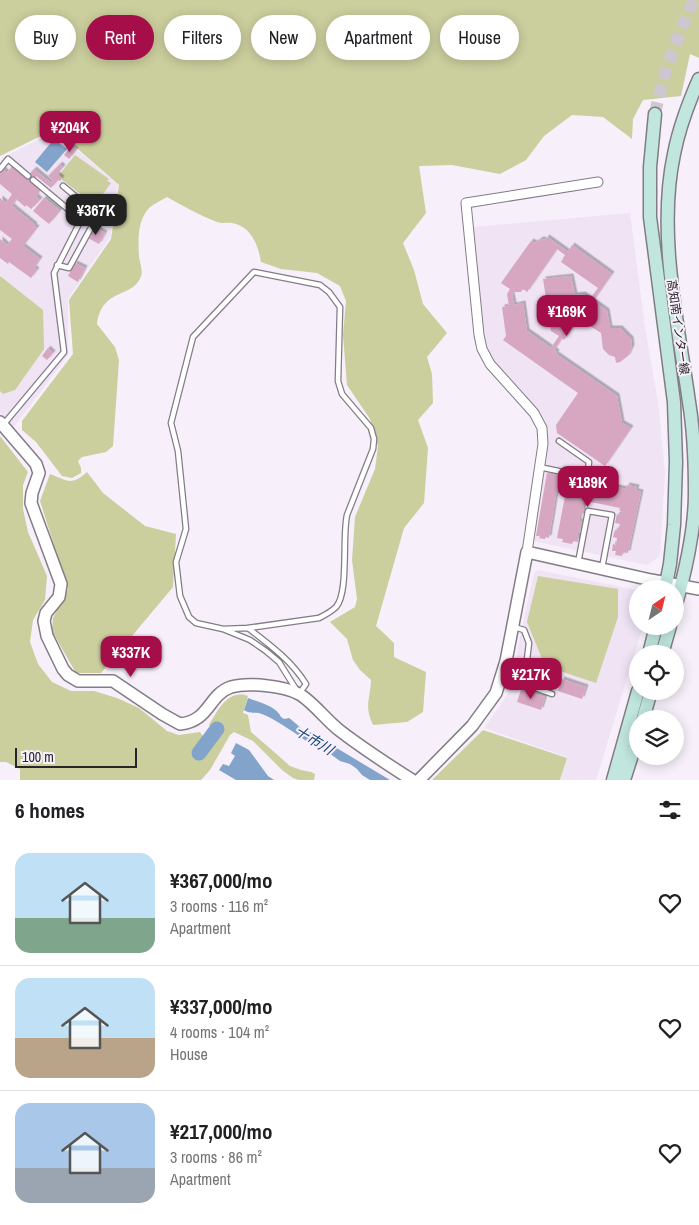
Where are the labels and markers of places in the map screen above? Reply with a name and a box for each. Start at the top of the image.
pin: ¥204K [35,110,105,153]
pin: ¥367K [61,194,131,236]
pin: ¥169K [532,294,602,337]
pin: ¥189K [553,466,623,508]
pin: ¥337K [96,636,166,678]
pin: ¥217K [496,658,566,700]

